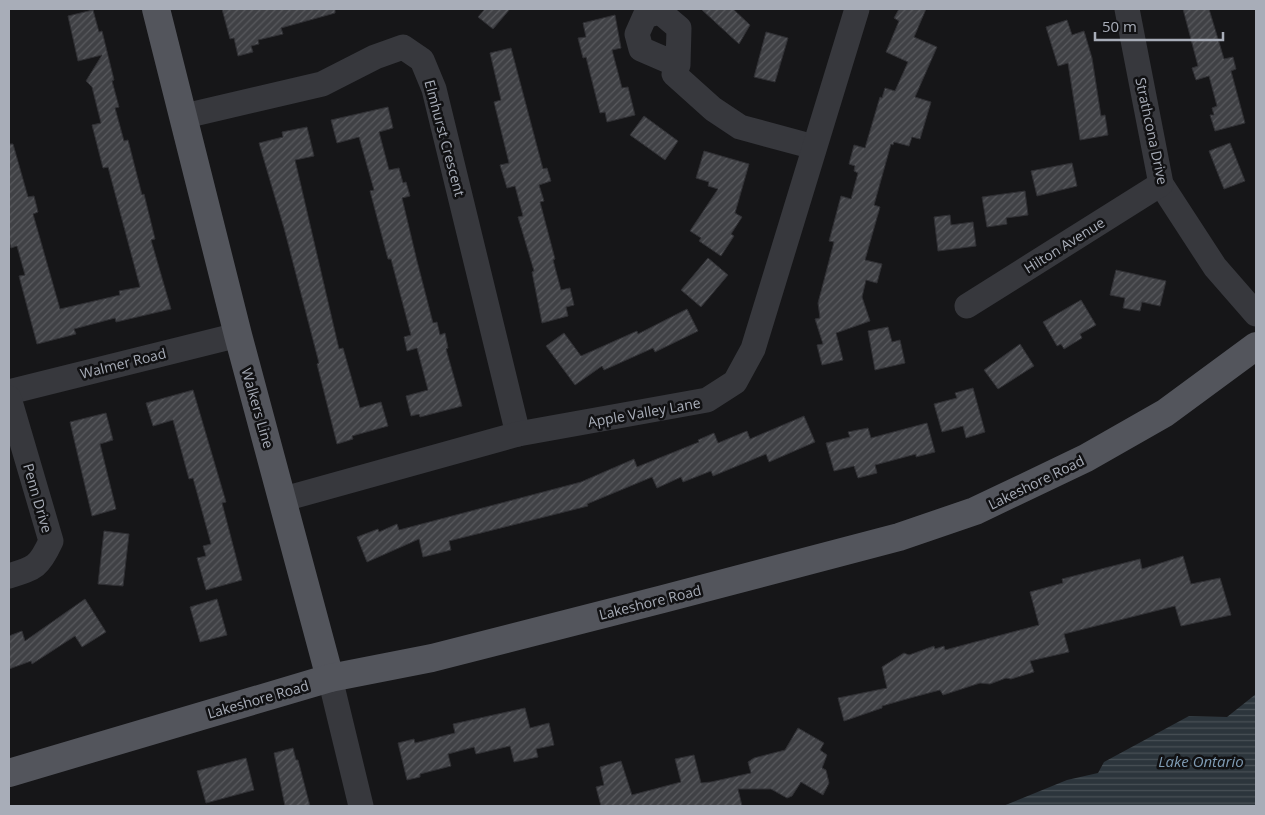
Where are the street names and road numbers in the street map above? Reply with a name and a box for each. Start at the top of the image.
street label: Strathcona Drive [1131,76,1173,186]
street label: Elmhurst Crescent [420,78,470,198]
street label: Hilton Avenue [1020,213,1108,277]
street label: Walmer Road [78,343,168,383]
street label: Walkers Line [237,366,279,451]
street label: Apple Valley Lane [586,393,702,431]
street label: Lakeshore Road [985,451,1087,513]
street label: Penn Drive [19,461,57,535]
street label: Lakeshore Road [597,580,703,624]
street label: Lakeshore Road [205,675,311,723]

